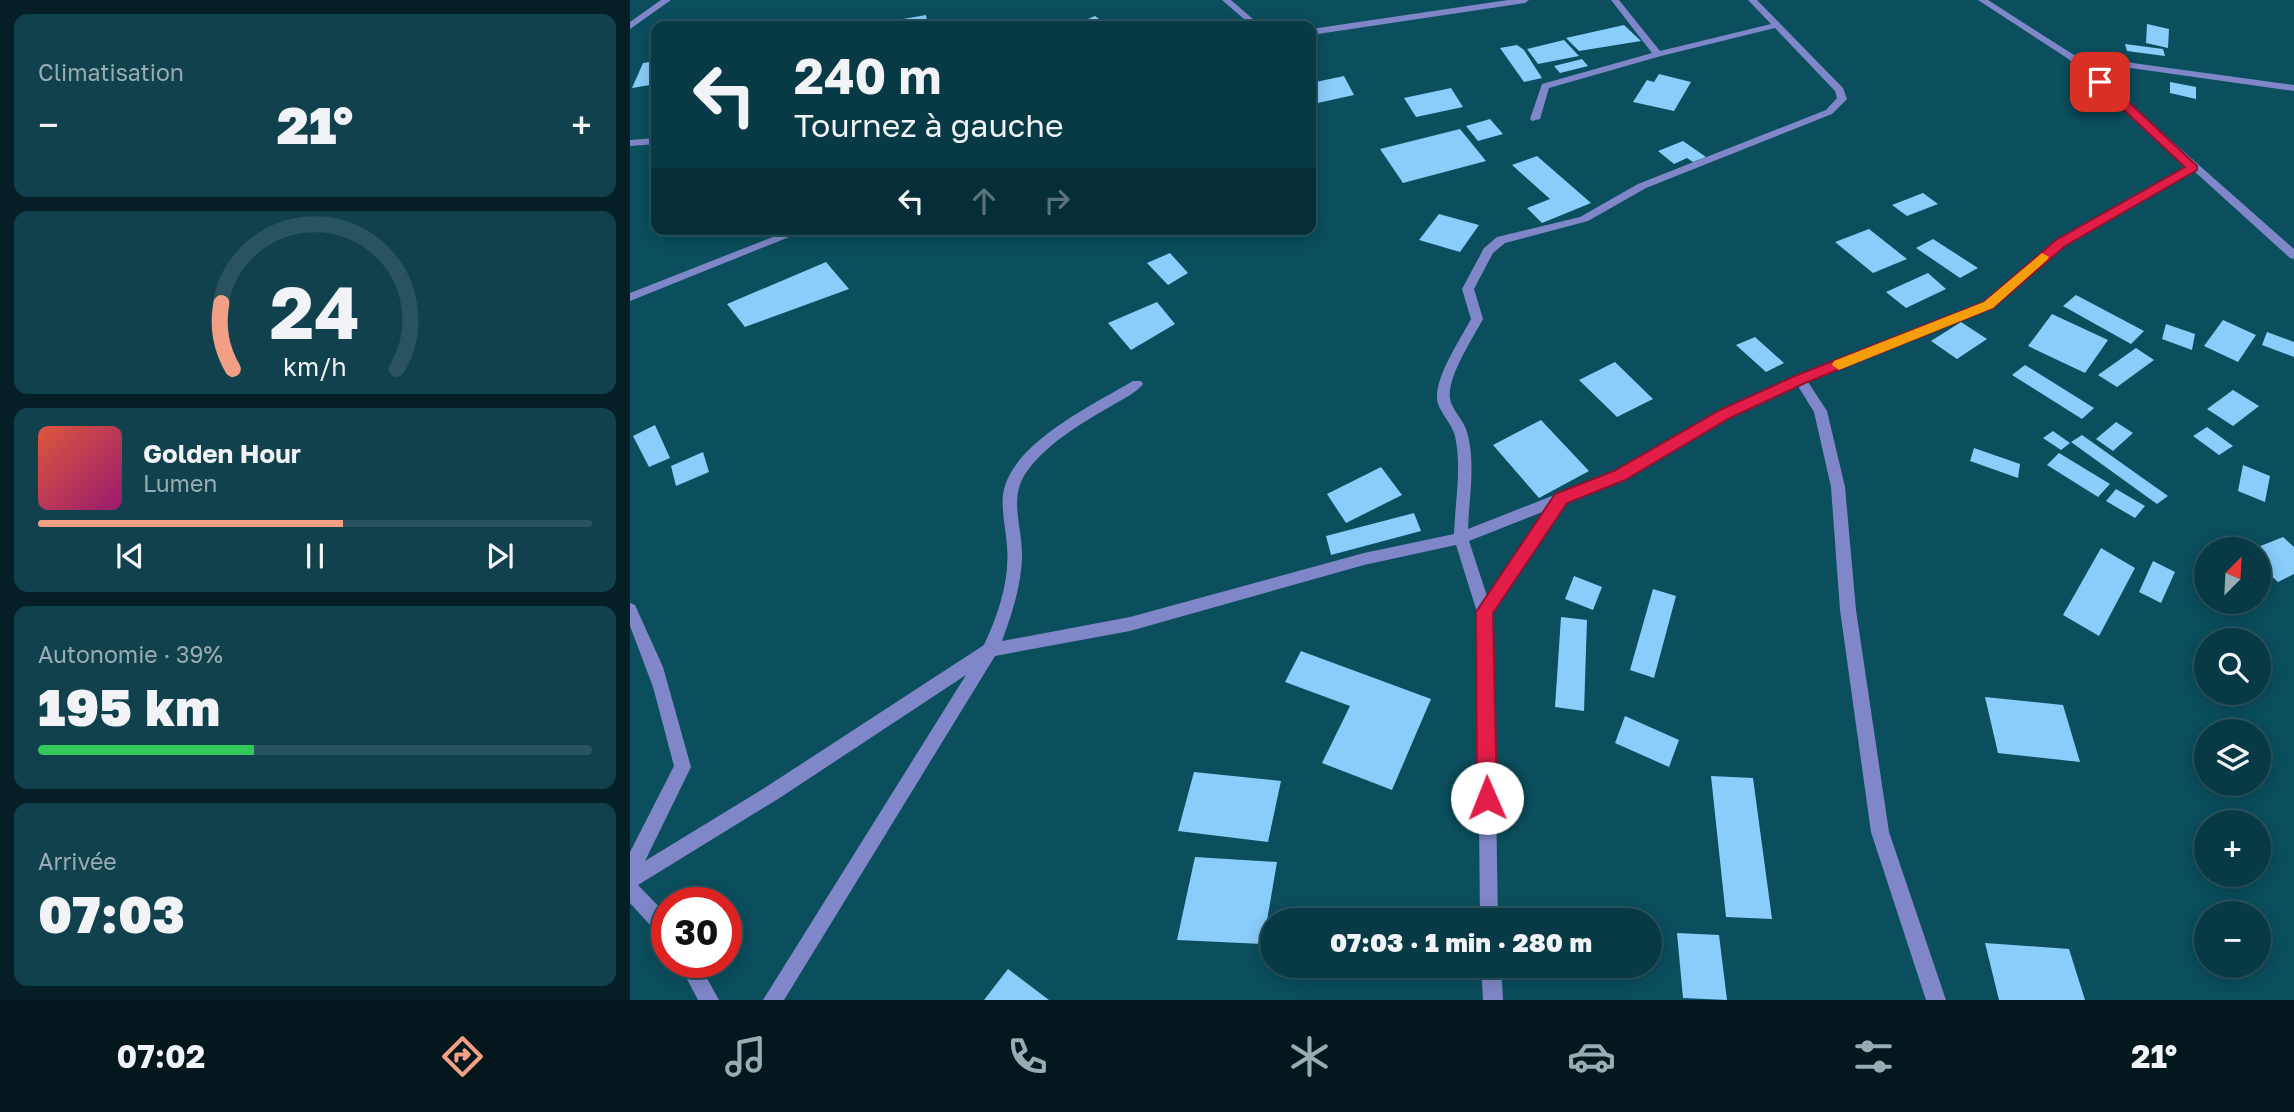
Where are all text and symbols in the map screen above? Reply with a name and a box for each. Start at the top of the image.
text: 240 m [794,46,942,105]
icon: left [679,49,770,140]
pin [2070,52,2130,112]
text: Climatisation [38,58,184,86]
icon: arrive [2081,63,2119,101]
text: 21° [277,93,353,155]
text: − [38,102,59,147]
text: + [571,102,592,147]
text: Tournez à gauche [794,106,1063,144]
icon: left [892,182,930,220]
icon: ahead [965,182,1003,220]
icon: right [1038,182,1076,220]
text: 24 [270,268,360,355]
text: km/h [283,351,347,382]
text: Golden Hour [143,438,301,469]
text: Lumen [143,469,217,497]
icon: previous [111,537,149,575]
icon: pause [296,537,334,575]
icon: next [481,537,519,575]
north arrow [2194,537,2272,614]
map controls [2194,537,2271,978]
button: search [2194,628,2271,705]
text: Autonomie · 39% [38,640,223,668]
text: 195 km [38,675,220,737]
button: layers [2194,719,2271,796]
position arrow [1450,761,1524,835]
button: + [2194,810,2271,887]
text: Arrivée [38,847,117,875]
text: 07:03 [38,882,185,944]
speed limit sign: 30 [651,887,742,978]
button: − [2194,901,2271,978]
text: 07:03 · 1 min · 280 m [1330,927,1592,958]
icon: directions [438,1032,487,1081]
icon: music [721,1032,770,1081]
icon: phone [1003,1032,1052,1081]
icon: climate [1285,1032,1334,1081]
icon: car [1567,1032,1616,1081]
icon: filters [1849,1032,1898,1081]
text: 07:02 [117,1037,205,1075]
text: 21° [2131,1037,2177,1075]

